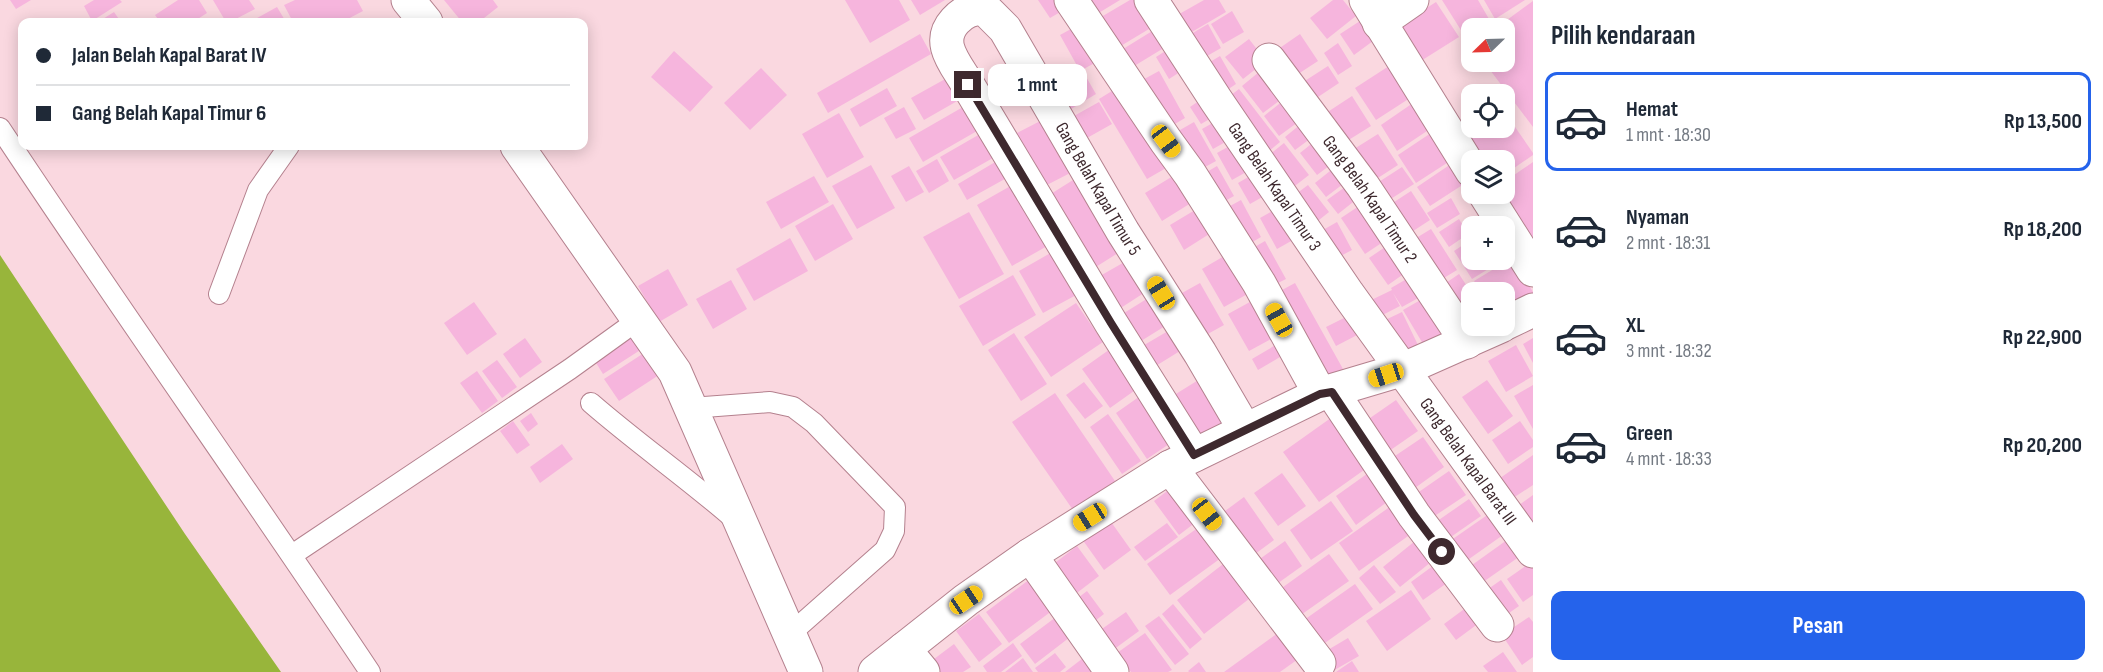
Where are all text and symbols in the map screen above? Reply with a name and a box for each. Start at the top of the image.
north arrow [1461,18,1515,72]
map controls [1461,18,1515,336]
text: Pilih kendaraan [1551,20,1696,52]
text: Jalan Belah Kapal Barat IV [72,42,267,69]
callout: 1 mnt [989,64,1088,106]
route end [954,71,981,98]
text: 1 mnt [1018,73,1057,97]
button: locate [1461,84,1515,138]
icon: car [1554,95,1608,149]
text: Hemat [1626,96,1678,123]
text: Gang Belah Kapal Timur 6 [72,100,266,127]
text: Rp 13,500 [2004,108,2082,135]
street label: Gang Belah Kapal Timur 5 [1051,119,1145,259]
street label: Gang Belah Kapal Timur 3 [1223,119,1326,255]
car [1148,121,1184,161]
text: 1 mnt · 18:30 [1626,123,1711,147]
street label: Gang Belah Kapal Timur 2 [1318,132,1421,267]
button: layers [1461,150,1515,204]
icon: car [1554,203,1608,257]
text: Nyaman [1626,204,1689,231]
button: + [1461,216,1515,270]
text: Rp 18,200 [2004,216,2082,243]
text: 2 mnt · 18:31 [1626,231,1710,255]
car [1144,273,1178,313]
button: − [1461,282,1515,336]
car [1262,300,1296,340]
icon: car [1554,311,1608,365]
text: XL [1626,312,1645,339]
text: Rp 22,900 [2003,324,2082,351]
text: 3 mnt · 18:32 [1626,339,1712,363]
car [1366,361,1406,389]
street label: Gang Belah Kapal Barat III [1415,394,1521,529]
icon: car [1554,419,1608,473]
text: Green [1626,420,1673,447]
text: Rp 20,200 [2003,432,2082,459]
text: 4 mnt · 18:33 [1626,447,1712,471]
car [1189,494,1225,534]
car [1070,500,1110,534]
route start [1428,538,1455,565]
car [946,582,986,618]
button: Pesan [1551,591,2085,660]

